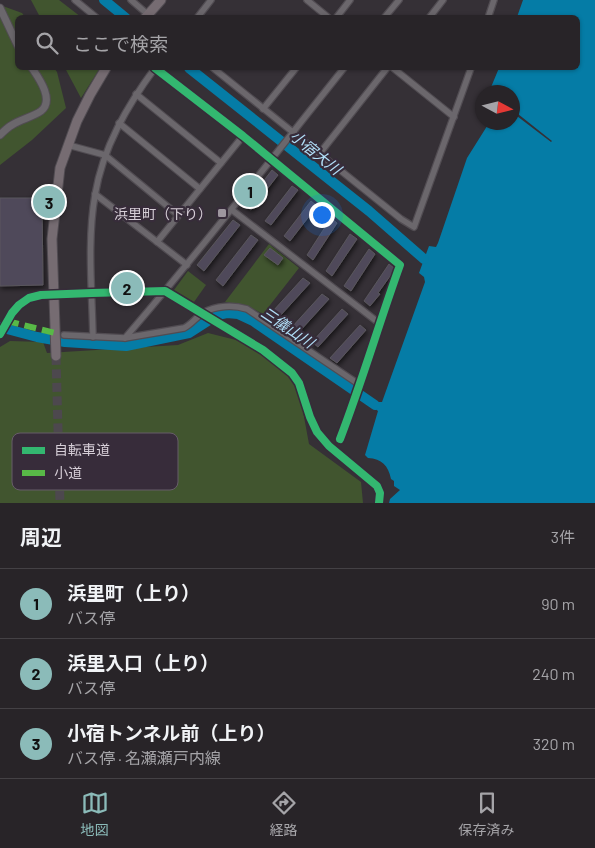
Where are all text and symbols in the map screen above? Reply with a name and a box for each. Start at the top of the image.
search box [15,15,580,70]
icon: search [33,29,61,57]
text: ここで検索 [73,32,168,55]
north arrow [475,85,520,130]
water label: 小宿大川 [287,126,347,179]
pin: 1 [234,172,266,210]
pin: 3 [33,183,65,221]
your location [309,202,335,228]
place label: 浜里町（下り） [114,205,212,222]
marker: 浜里町（下り） [216,207,228,219]
pin: 2 [111,269,143,307]
water label: 三儀山川 [258,303,320,352]
legend [12,433,178,490]
text: 自転車道 [54,441,110,458]
text: 小道 [54,464,82,481]
text: 周辺 [20,524,62,549]
text: 3件 [551,527,575,546]
text: 浜里町（上り） [67,581,200,604]
text: 1 [33,594,39,613]
text: 90 m [541,594,575,613]
text: バス停 [67,608,115,627]
text: 浜里入口（上り） [67,651,219,674]
text: 2 [32,664,40,683]
text: 240 m [532,664,575,683]
text: バス停 [67,678,115,697]
text: 小宿トンネル前（上り） [67,721,276,744]
text: 3 [32,734,40,753]
text: 320 m [533,734,575,753]
text: バス停 · 名瀬瀬戸内線 [67,748,221,767]
tab: 地図 [81,789,109,839]
tab: 経路 [270,789,298,839]
tab: 保存済み [459,789,515,839]

